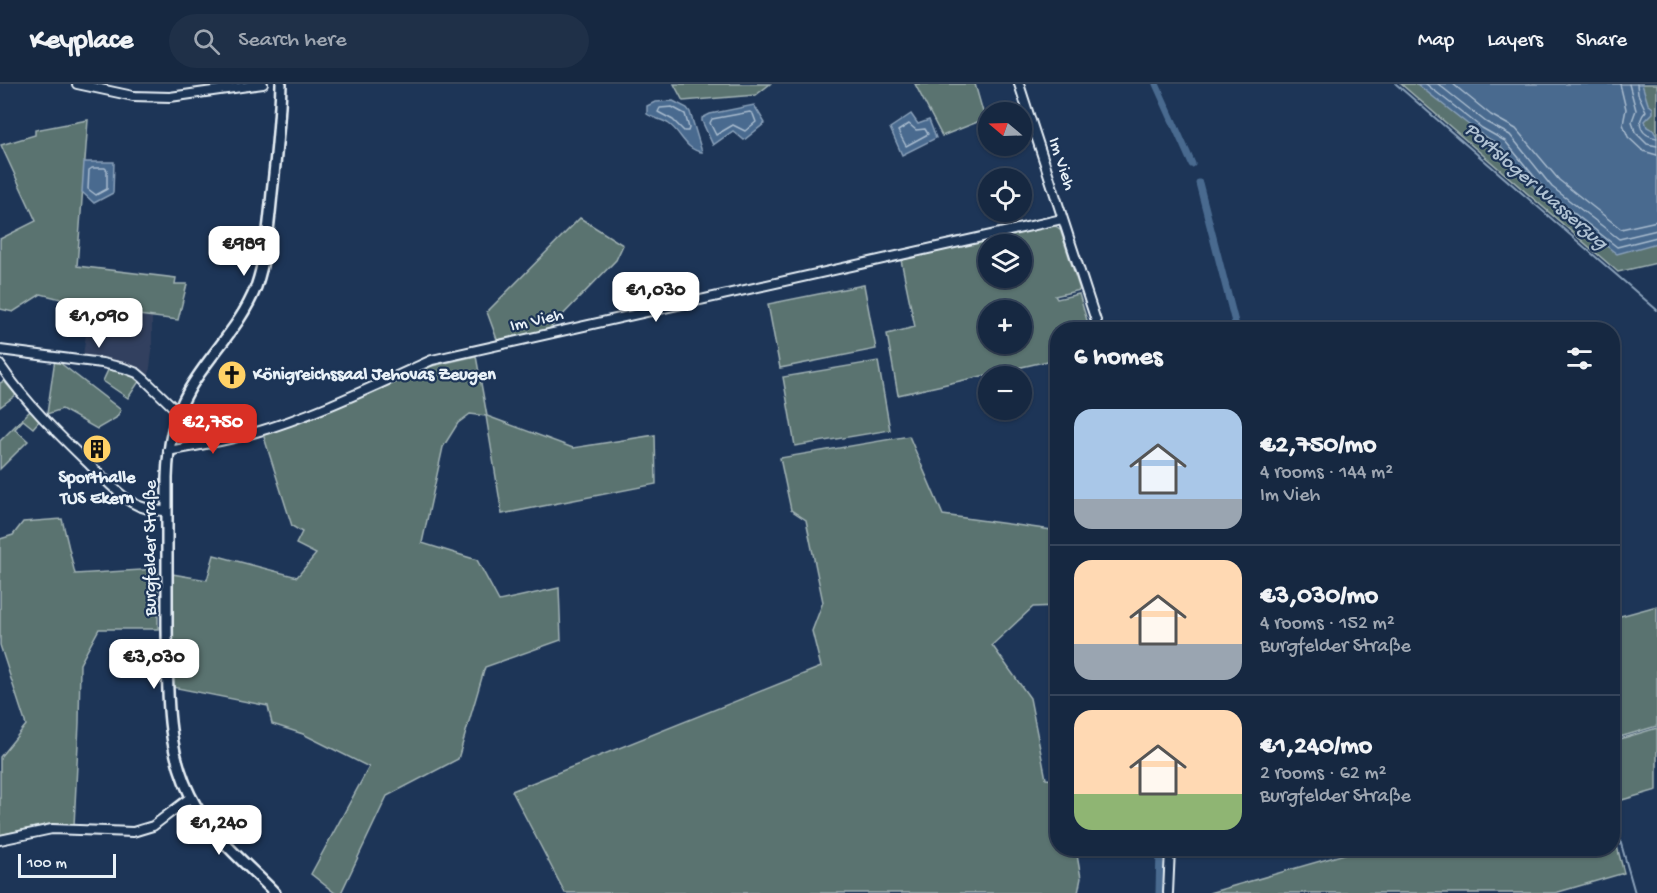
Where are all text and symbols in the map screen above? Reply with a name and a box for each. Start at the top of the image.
search box [169,14,589,68]
text: Keyplace [30,25,133,58]
icon: search [190,25,223,58]
text: Search here [238,28,347,54]
text: Map [1418,29,1454,54]
text: Layers [1487,29,1543,54]
text: Share [1576,29,1627,54]
north arrow [978,102,1032,156]
map controls [978,102,1032,420]
water label: Portsloger Wasserzug [1459,119,1612,256]
street label: Im Vieh [1043,135,1079,193]
button: locate [978,168,1032,222]
pin: €989 [208,226,280,277]
text: €989 [223,234,265,257]
button: layers [978,234,1032,288]
pin: €1,030 [607,272,705,323]
text: €1,030 [626,280,686,303]
pin: €1,090 [50,298,148,349]
button: + [978,300,1032,354]
street label: Im Vieh [508,305,566,337]
text: €1,090 [70,306,129,329]
icon: filters [1563,342,1596,375]
text: 6 homes [1074,343,1162,374]
church icon: Königreichssaal Jehovas Zeugen [216,359,248,391]
place label: Königreichssaal Jehovas Zeugen [252,365,496,386]
button: − [978,366,1032,420]
pin: €2,750 [164,404,262,455]
text: €2,750 [183,412,243,435]
text: €2,750/mo [1260,431,1377,462]
building icon: Sporthalle TUS Ekern [81,433,113,465]
icon: home [1122,433,1194,505]
text: 4 rooms · 144 m² [1260,462,1393,485]
place label: Sporthalle TUS Ekern [58,468,136,510]
street label: Burgfelder Straße [141,479,162,617]
text: Im Vieh [1260,485,1320,508]
text: €3,030/mo [1260,582,1378,613]
icon: home [1122,584,1194,656]
text: 4 rooms · 152 m² [1260,613,1395,636]
text: Burgfelder Straße [1260,636,1411,659]
pin: €3,030 [105,639,203,690]
text: €3,030 [123,647,185,670]
text: €1,240/mo [1260,732,1372,763]
icon: home [1122,734,1194,806]
text: 2 rooms · 62 m² [1260,763,1387,786]
text: Burgfelder Straße [1260,786,1411,809]
pin: €1,240 [170,805,268,856]
text: €1,240 [191,813,247,836]
scale bar [18,851,116,878]
text: 100 m [27,855,67,874]

